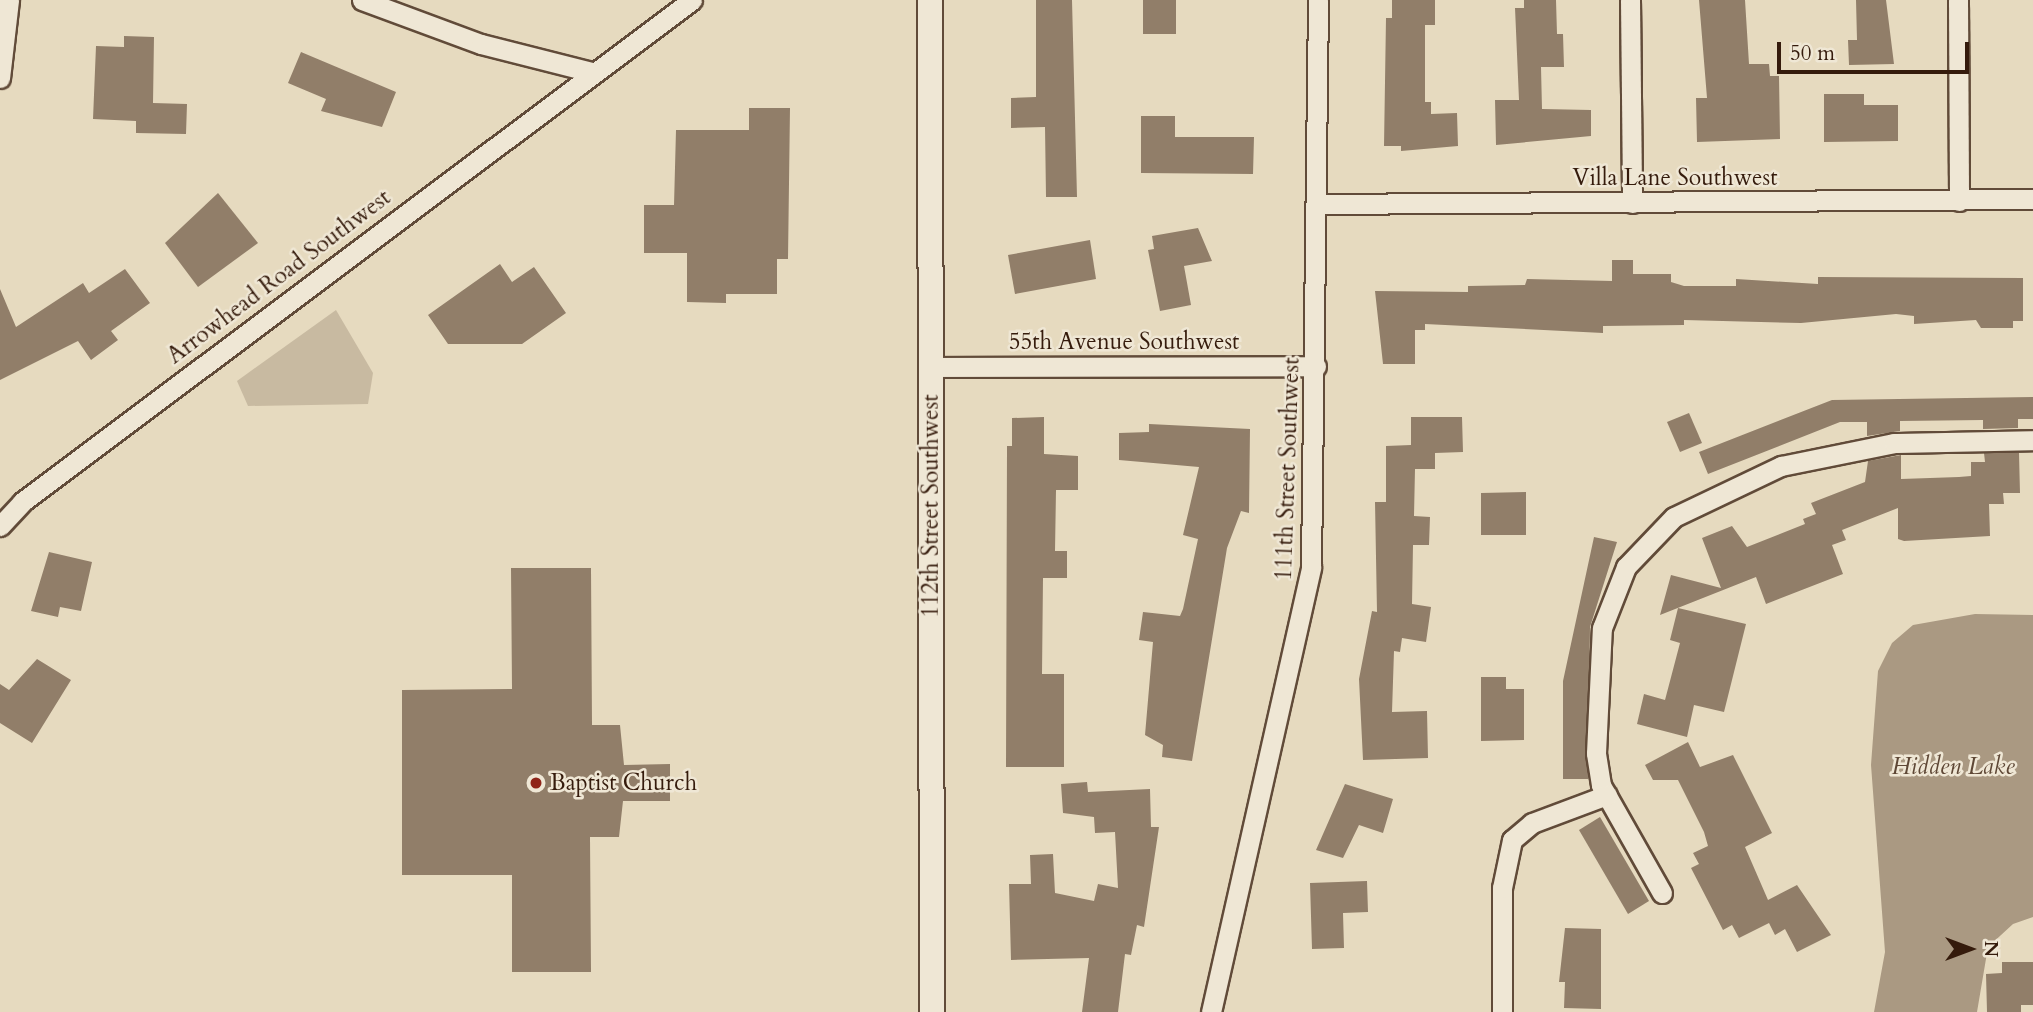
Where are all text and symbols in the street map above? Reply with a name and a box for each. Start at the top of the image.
scale bar [1781,28,1974,72]
text: 50 m [1790,39,1835,68]
street label: Villa Lane Southwest [1572,164,1778,192]
street label: Arrowhead Road Southwest [162,184,396,370]
street label: 55th Avenue Southwest [1009,328,1239,356]
street label: 111th Street Southwest [1270,357,1306,581]
street label: 112th Street Southwest [917,394,945,618]
water label: Hidden Lake [1891,753,2015,781]
place label: Baptist Church [550,769,697,797]
marker: Baptist Church [528,775,544,791]
north arrow [1935,914,2005,984]
text: N [1978,941,2004,957]

